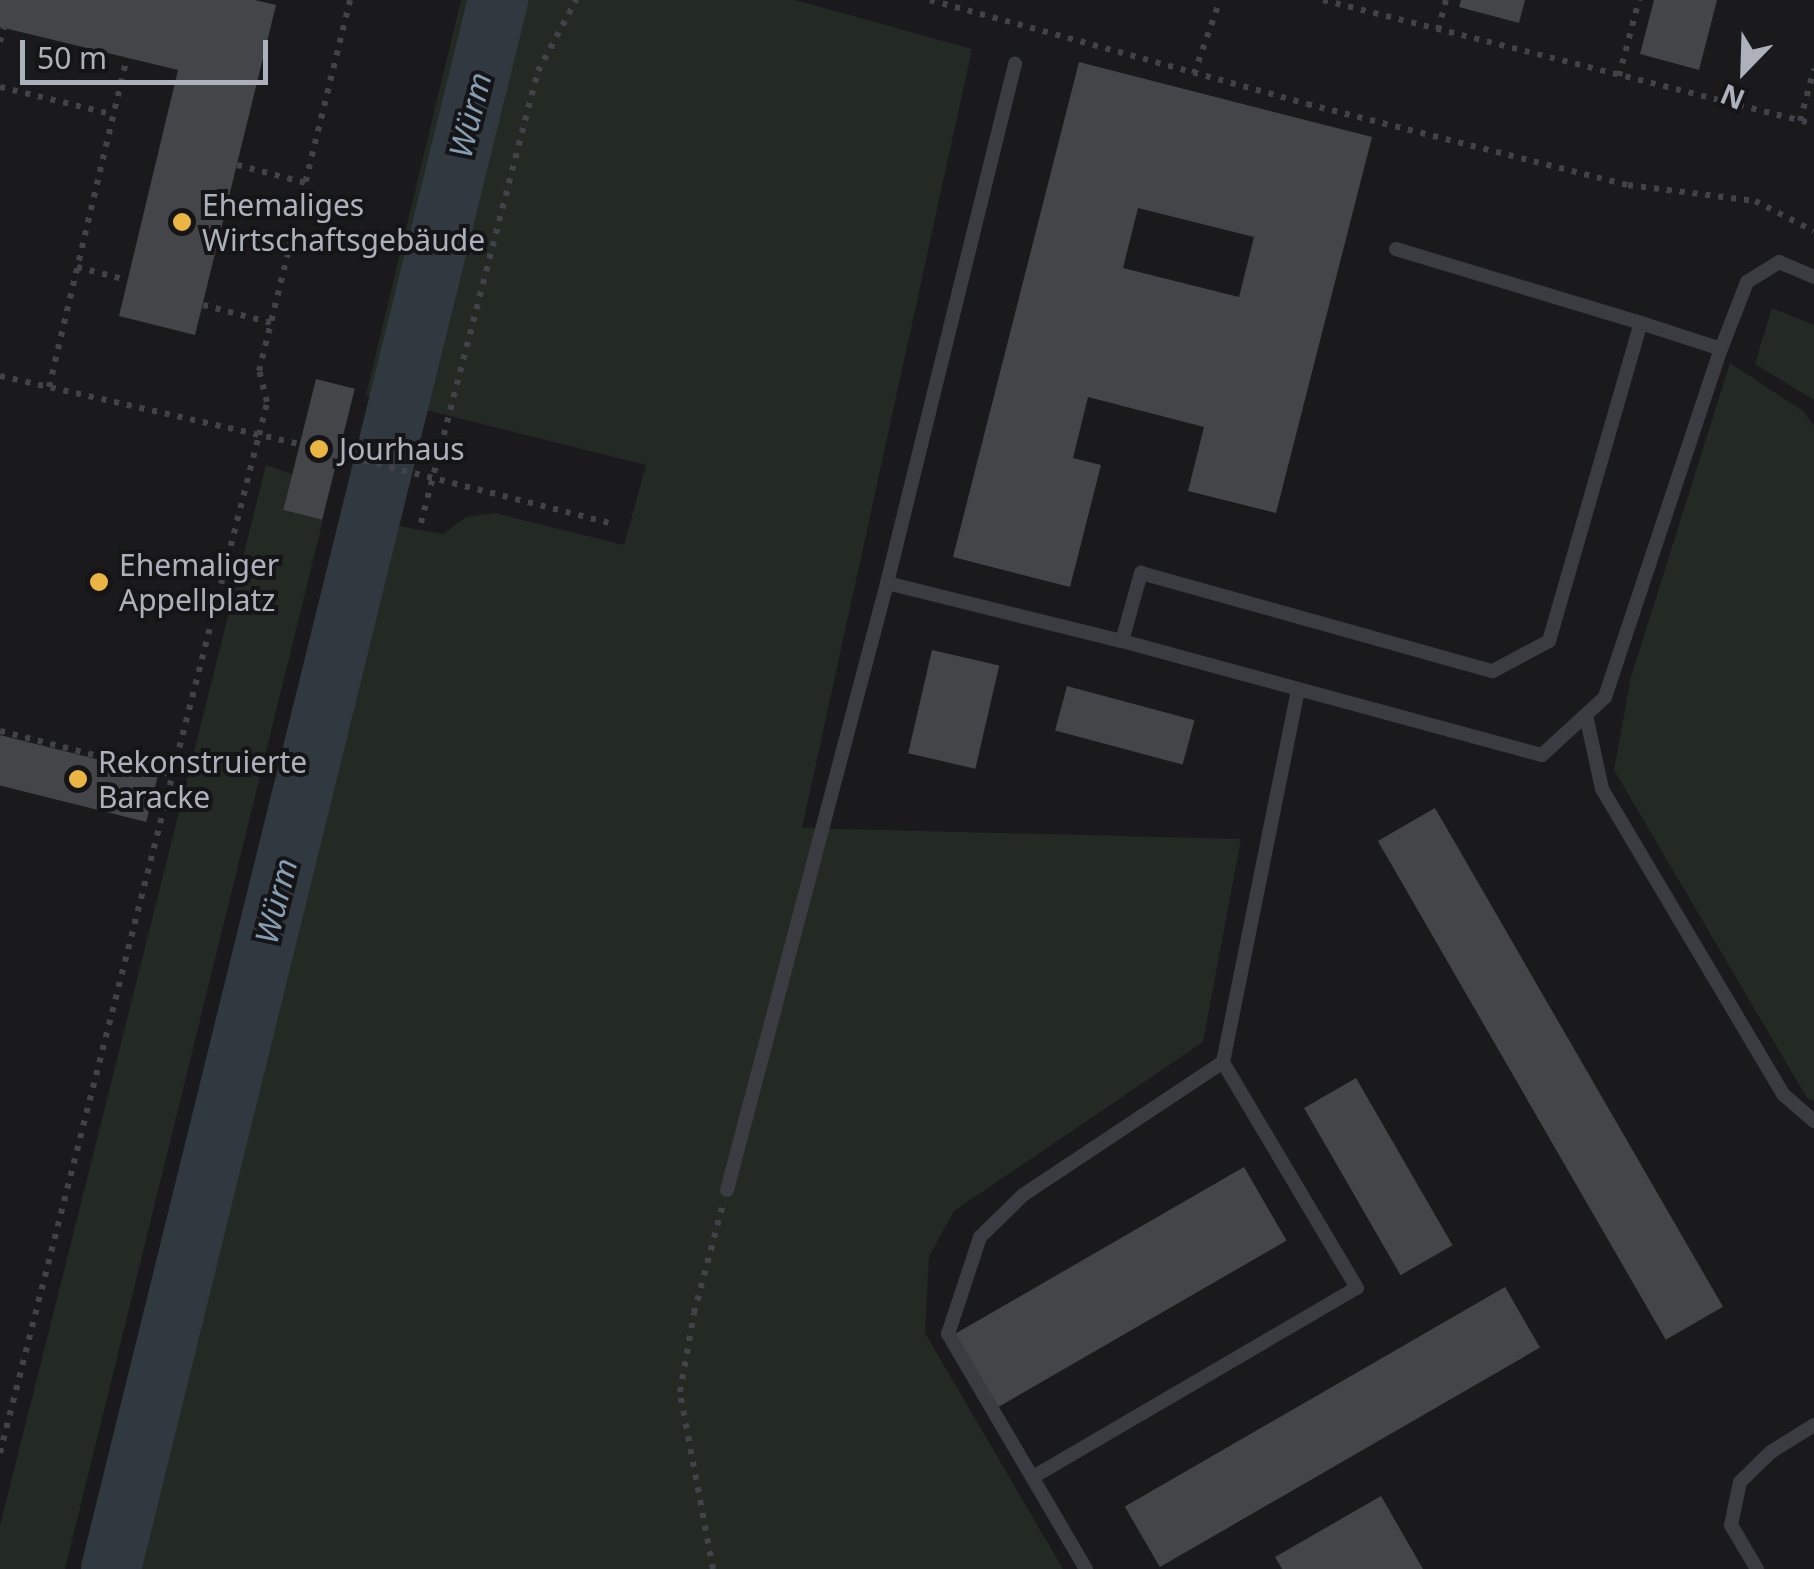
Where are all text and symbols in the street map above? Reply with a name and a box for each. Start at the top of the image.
scale bar [25,20,272,82]
north arrow [1694,20,1794,120]
text: 50 m [37,37,107,78]
water label: Würm [441,68,499,162]
text: N [1714,76,1750,120]
place label: Ehemaliges Wirtschaftsgebäude [202,187,485,258]
marker: Ehemaliges Wirtschaftsgebäude [171,211,193,233]
place label: Jourhaus [339,431,465,467]
marker: Jourhaus [308,438,330,460]
place label: Ehemaliger Appellplatz [119,547,279,618]
marker: Ehemaliger Appellplatz [88,571,110,593]
place label: Rekonstruierte Baracke [98,744,307,814]
marker: Rekonstruierte Baracke [67,768,89,790]
water label: Würm [247,854,305,948]

